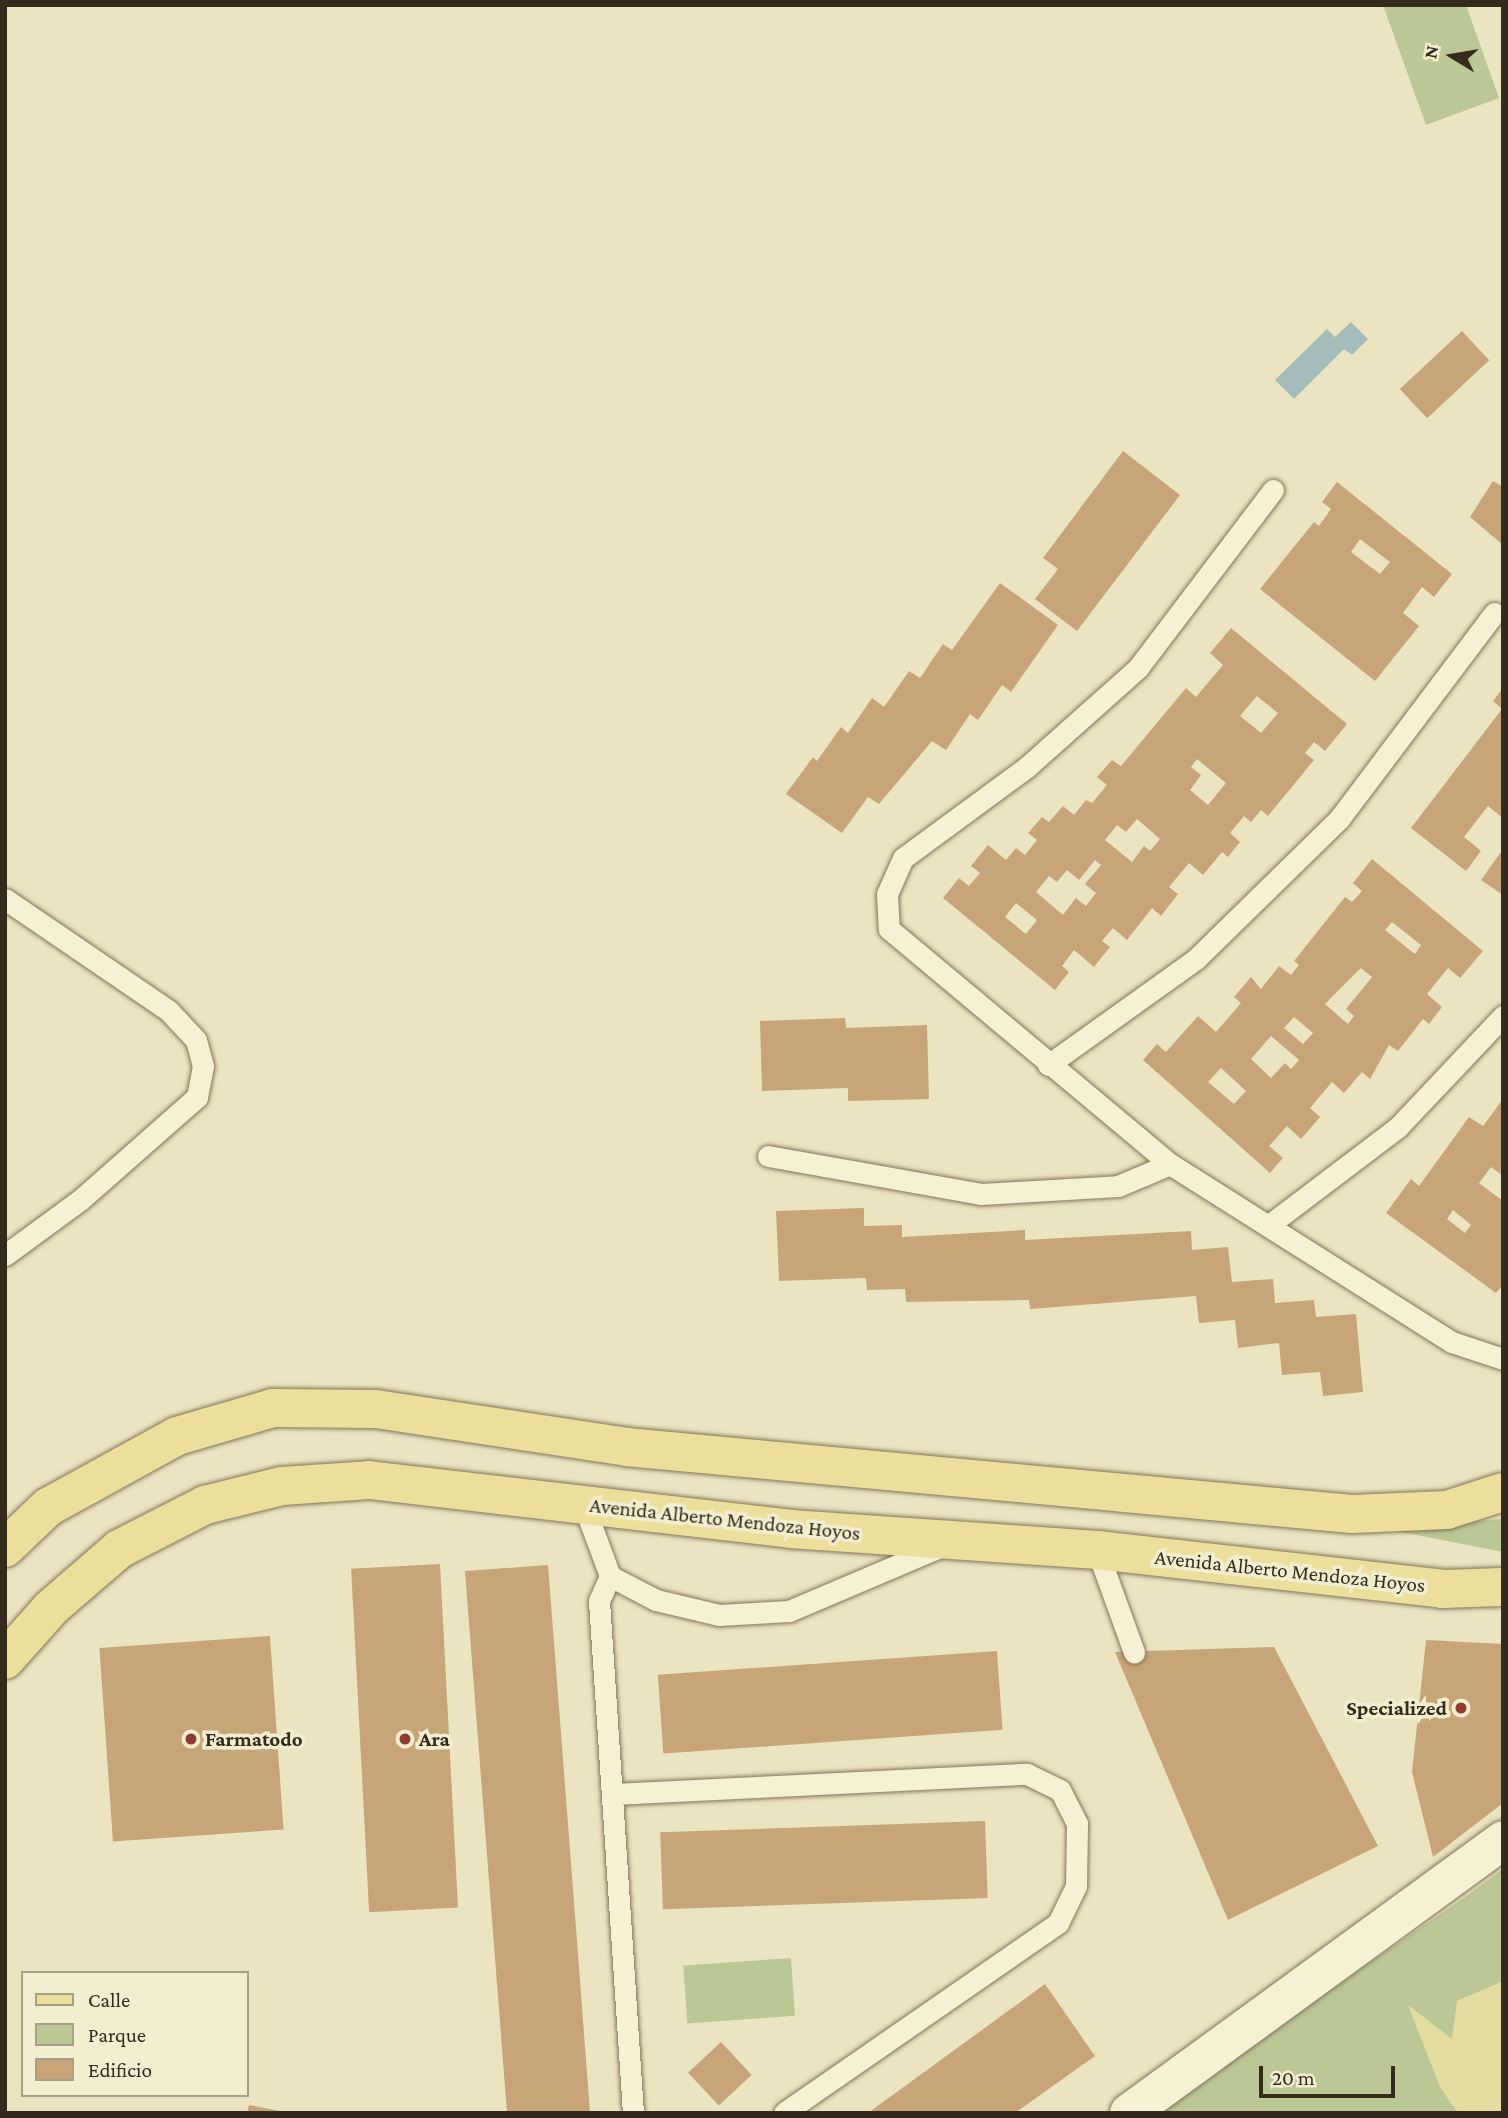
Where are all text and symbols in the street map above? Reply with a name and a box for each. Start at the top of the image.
north arrow [1417,21,1487,91]
text: N [1419,44,1442,60]
street label: Avenida Alberto Mendoza Hoyos [588,1492,862,1546]
street label: Avenida Alberto Mendoza Hoyos [1153,1544,1427,1598]
place label: Specialized [1346,1695,1447,1721]
marker: Specialized [1453,1700,1469,1716]
place label: Farmatodo [205,1726,303,1752]
place label: Ara [419,1726,450,1752]
marker: Farmatodo [183,1731,199,1747]
marker: Ara [397,1731,413,1747]
legend [21,1971,248,2097]
text: Calle [88,1988,130,2012]
text: Parque [88,2023,146,2047]
scale bar [1263,2052,1400,2096]
text: Edificio [88,2058,152,2082]
text: 20 m [1272,2066,1315,2090]

